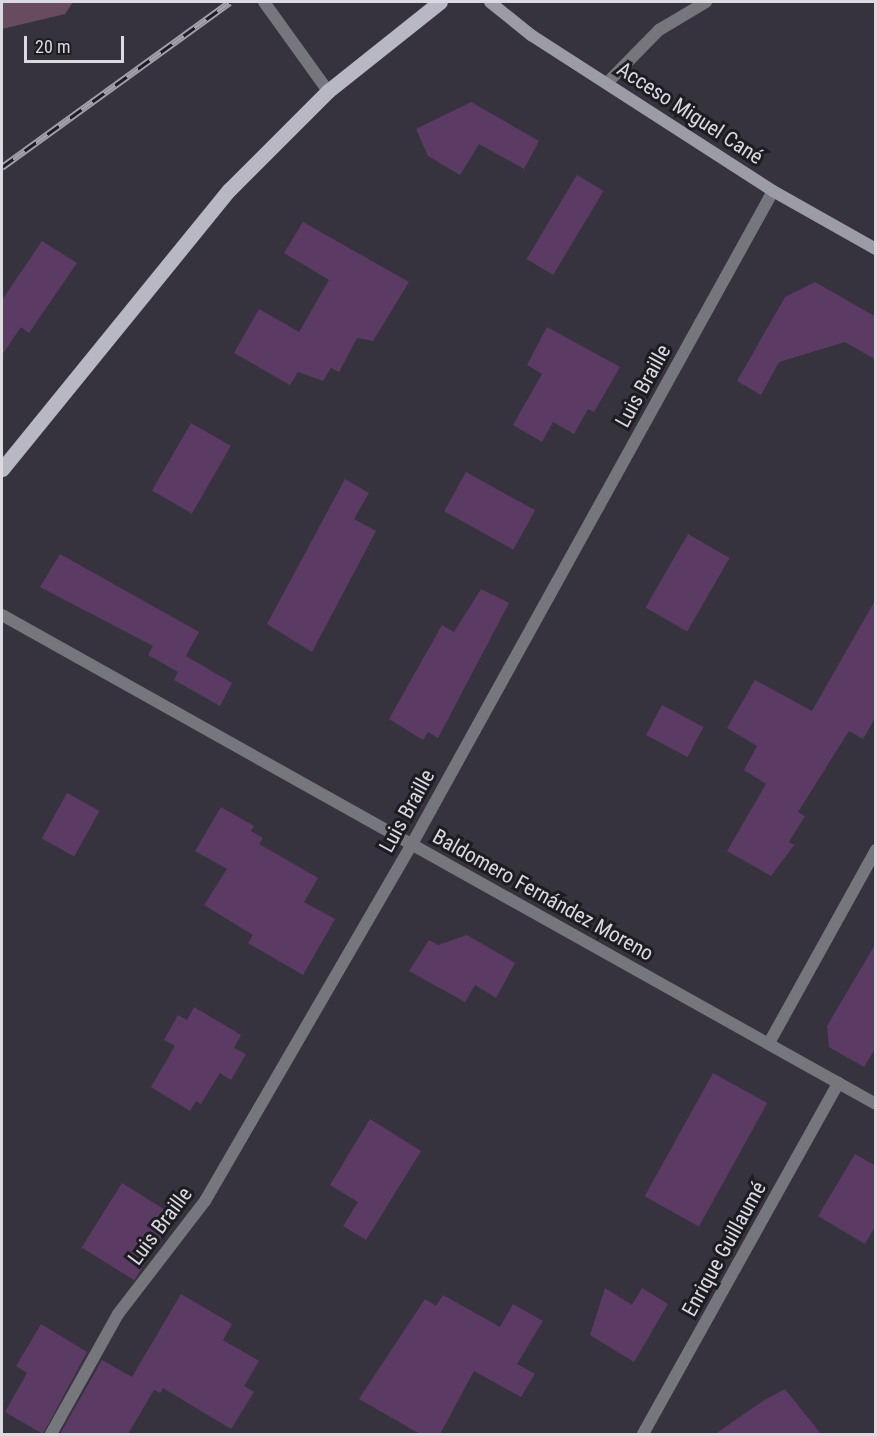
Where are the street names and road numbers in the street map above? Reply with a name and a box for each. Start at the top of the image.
street label: Acceso Miguel Cané [612,56,768,170]
street label: Luis Braille [610,340,676,432]
street label: Luis Braille [374,765,440,857]
street label: Baldomero Fernández Moreno [428,824,658,966]
street label: Enrique Guillaumé [677,1177,771,1321]
street label: Luis Braille [123,1182,197,1270]

